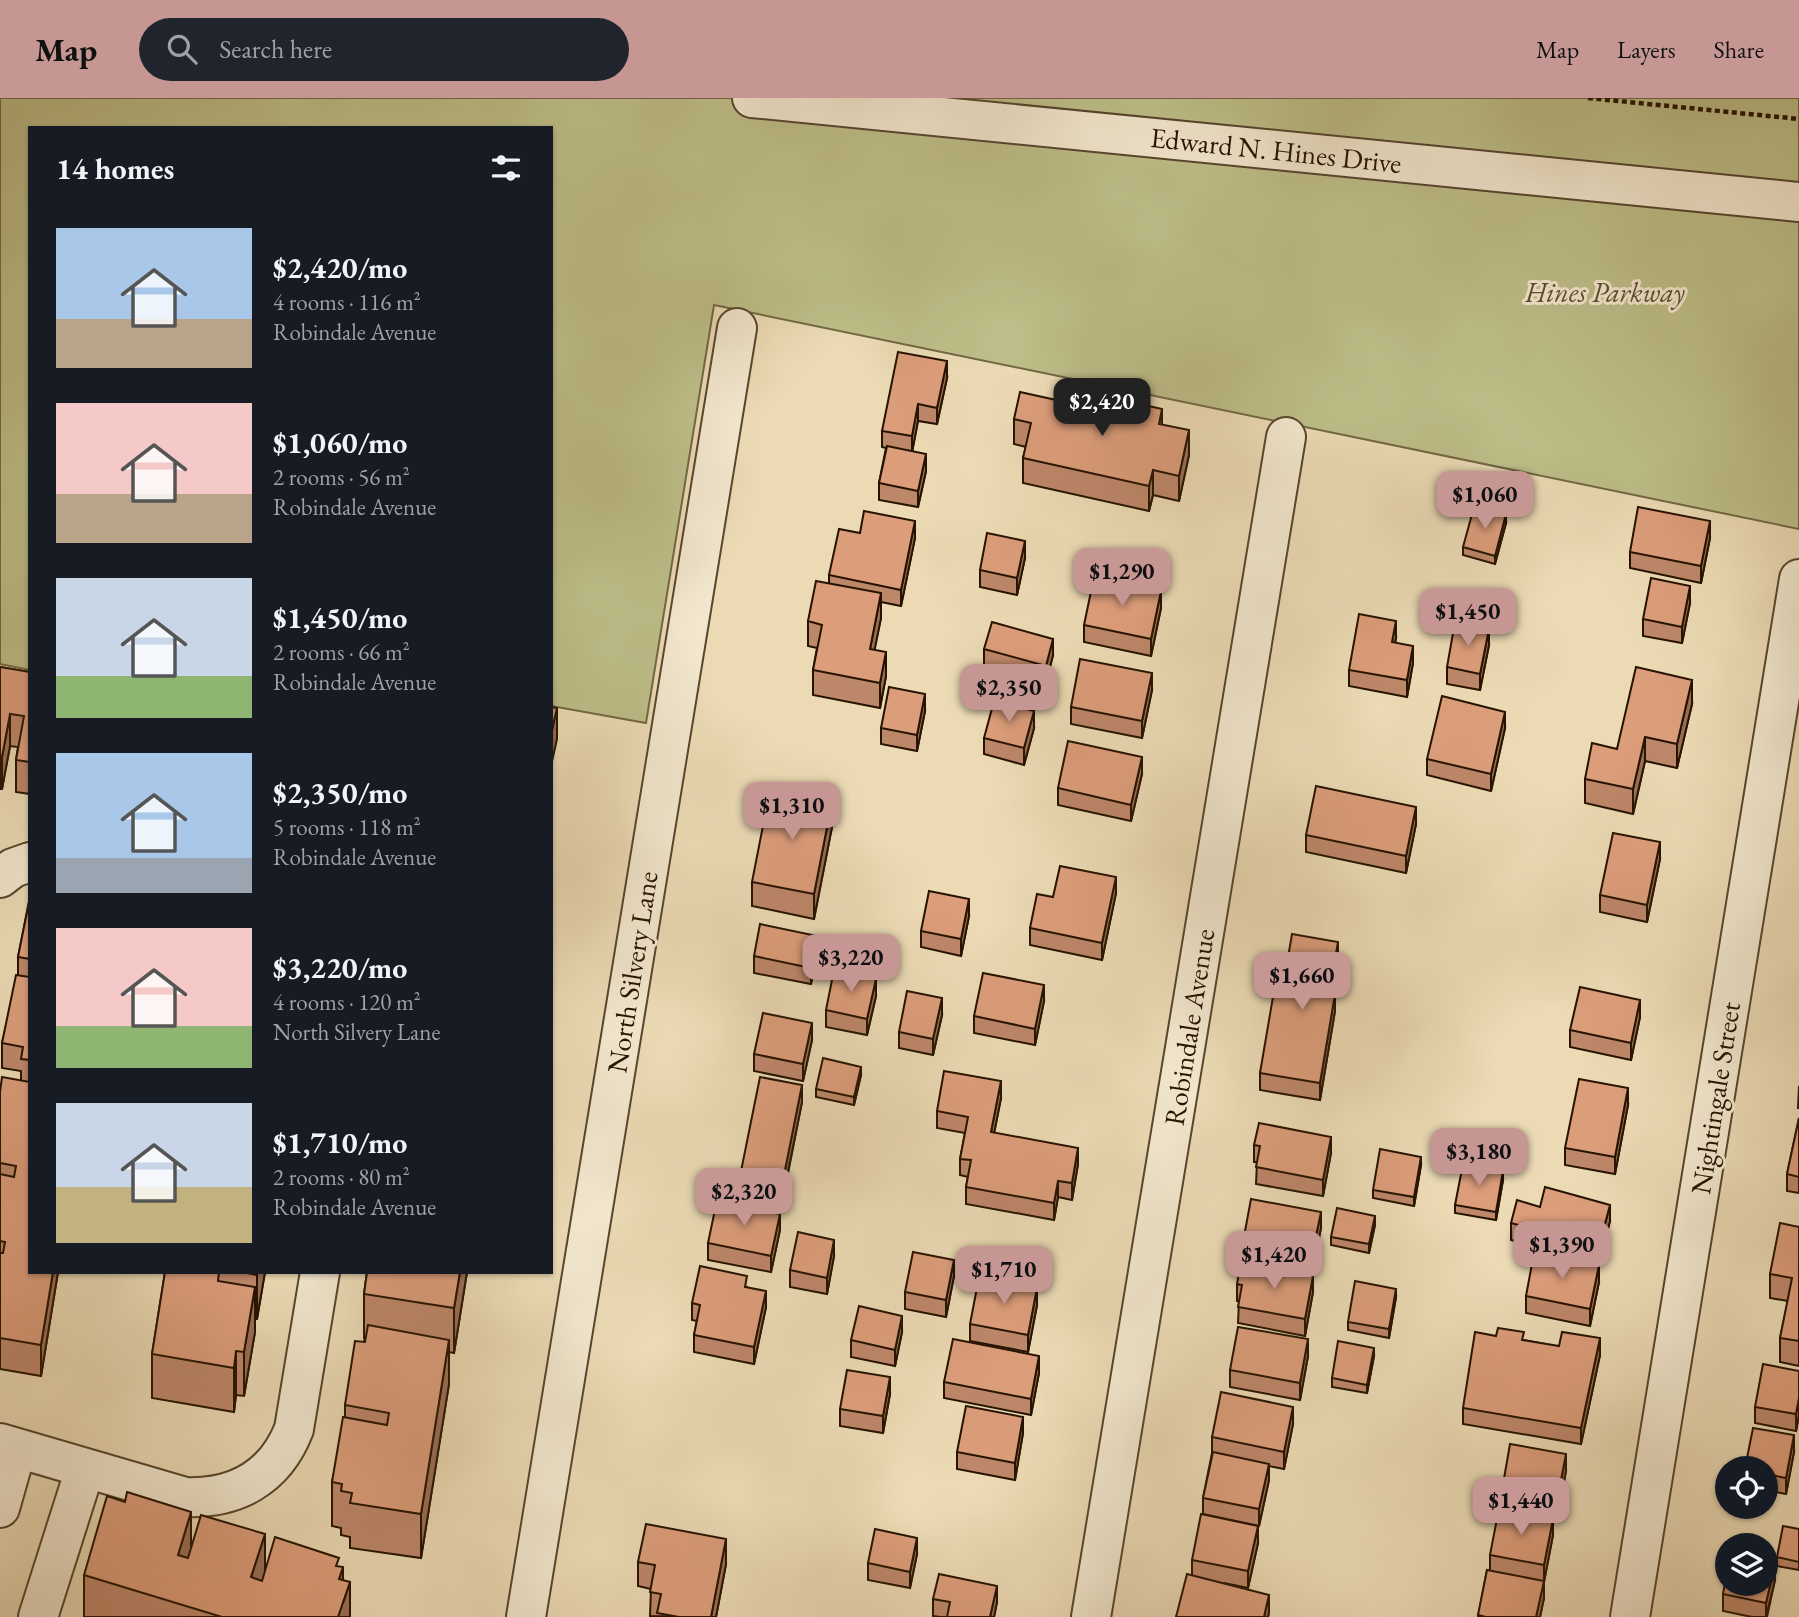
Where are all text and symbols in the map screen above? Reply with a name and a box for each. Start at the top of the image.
search box [139,18,629,81]
text: Map [35,28,97,71]
icon: search [163,30,201,68]
text: Search here [219,32,332,66]
text: Map [1536,34,1579,65]
text: Layers [1617,34,1676,65]
text: Share [1714,34,1764,65]
street label: Edward N. Hines Drive [1149,119,1403,181]
text: 14 homes [56,149,174,188]
icon: filters [487,149,525,187]
text: $2,420/mo [273,248,407,287]
icon: home [112,256,196,340]
park label: Hines Parkway [1524,274,1685,310]
text: 4 rooms · 116 m² [273,287,421,317]
text: Robindale Avenue [273,317,436,347]
pin: $2,420 [1045,378,1159,438]
text: $2,420 [1070,386,1134,416]
text: $1,060/mo [273,423,407,462]
icon: home [112,431,196,515]
text: 2 rooms · 56 m² [273,462,410,492]
pin: $1,060 [1428,472,1542,531]
text: $1,060 [1453,479,1517,509]
text: Robindale Avenue [273,492,436,522]
pin: $1,290 [1065,548,1179,608]
text: $1,290 [1090,556,1154,586]
pin: $1,450 [1411,588,1525,648]
text: $1,450 [1436,596,1500,626]
text: $1,450/mo [273,598,407,637]
icon: home [112,606,196,690]
text: 2 rooms · 66 m² [273,637,410,667]
pin: $2,350 [952,664,1066,724]
text: Robindale Avenue [273,667,436,697]
text: $2,350 [977,672,1041,702]
text: $2,350/mo [273,773,407,812]
icon: home [112,781,196,865]
pin: $1,310 [735,782,849,842]
text: $1,310 [760,790,824,820]
text: 5 rooms · 118 m² [273,812,421,842]
text: Robindale Avenue [273,842,436,872]
street label: North Silvery Lane [598,868,666,1075]
street label: Robindale Avenue [1156,926,1222,1128]
pin: $3,220 [794,934,908,994]
text: $3,220 [819,942,883,972]
text: $3,220/mo [273,948,407,987]
pin: $1,660 [1245,953,1359,1012]
icon: home [112,956,196,1040]
text: $1,660 [1270,960,1334,990]
text: 4 rooms · 120 m² [273,987,421,1017]
street label: Nightingale Street [1682,999,1748,1197]
text: North Silvery Lane [273,1017,440,1047]
text: $1,710/mo [273,1123,407,1162]
pin: $3,180 [1422,1128,1536,1188]
icon: home [112,1131,196,1215]
text: $3,180 [1447,1136,1511,1166]
text: 2 rooms · 80 m² [273,1162,410,1192]
pin: $2,320 [687,1168,801,1228]
text: $2,320 [712,1176,776,1206]
text: Robindale Avenue [273,1192,436,1222]
pin: $1,390 [1505,1222,1619,1281]
text: $1,390 [1530,1229,1594,1259]
pin: $1,420 [1217,1232,1331,1291]
text: $1,420 [1242,1239,1306,1269]
pin: $1,710 [947,1246,1061,1306]
text: $1,710 [972,1254,1036,1284]
map controls [1715,1456,1778,1596]
button: locate [1715,1456,1778,1519]
pin: $1,440 [1464,1478,1578,1537]
text: $1,440 [1489,1485,1553,1515]
button: layers [1715,1533,1778,1596]

